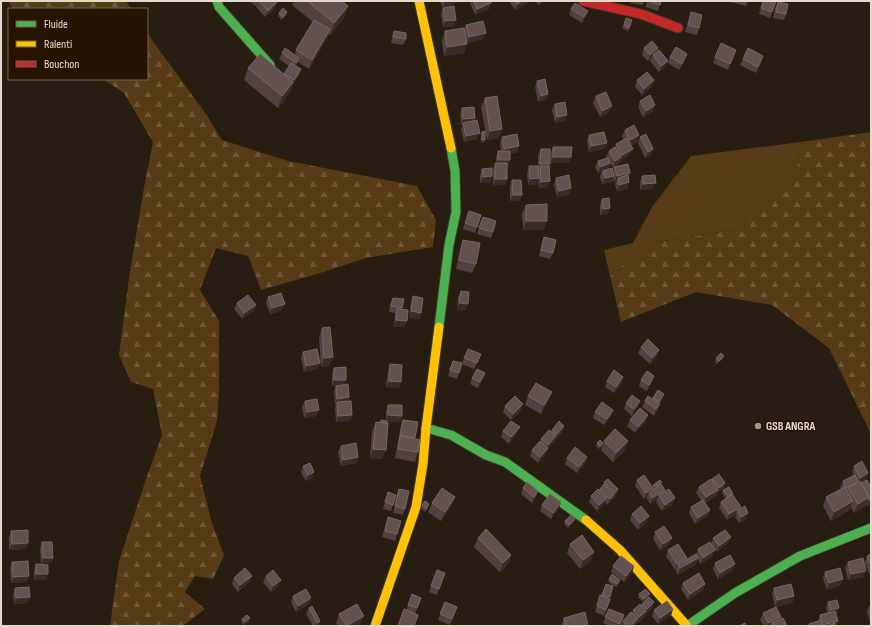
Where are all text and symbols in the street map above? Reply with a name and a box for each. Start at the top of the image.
legend [8,8,148,80]
text: Fluide [44,17,68,32]
text: Ralenti [44,37,72,52]
text: Bouchon [44,57,79,72]
place label: GSB ANGRA [766,419,816,434]
marker: GSB ANGRA [753,421,763,431]

